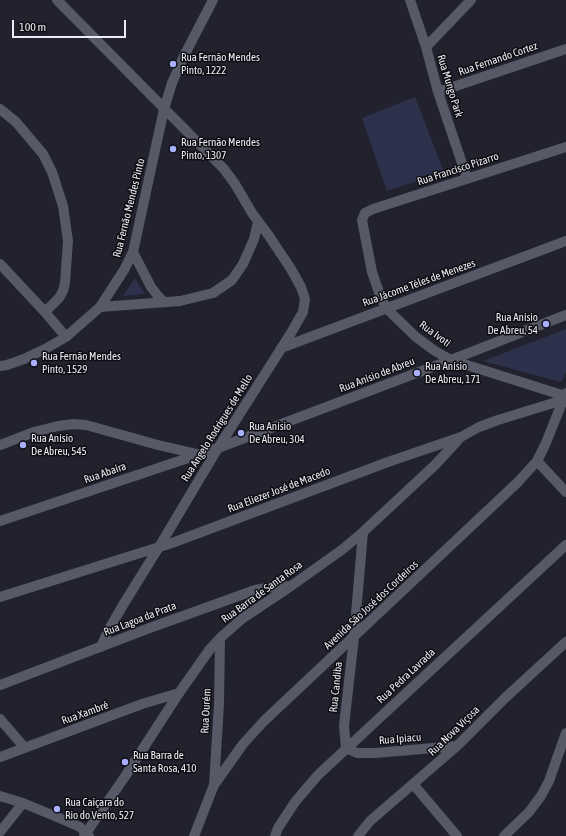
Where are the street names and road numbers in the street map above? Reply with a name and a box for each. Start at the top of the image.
street label: Rua Fernando Cortez [457,39,539,79]
street label: Rua Mungo Park [434,53,466,119]
street label: Rua Francisco Pizarro [416,150,500,188]
street label: Rua Fernão Mendes Pinto [110,157,148,259]
street label: Rua Jácome Téles de Menezes [361,256,477,310]
street label: Rua Ivoti [417,318,453,350]
street label: Rua Anísio de Abreu [337,355,417,395]
street label: Rua Angelo Rodrigues de Mello [178,372,256,484]
street label: Rua Abaíra [82,460,128,486]
street label: Rua Eliezer José de Macedo [226,464,332,516]
street label: Rua Barra de Santa Rosa [219,558,305,626]
street label: Avenida São José dos Cordeiros [321,558,421,652]
street label: Rua Lagoa da Prata [102,599,178,639]
street label: Rua Pedra Lavrada [374,646,438,706]
street label: Rua Candiba [327,661,345,713]
street label: Rua Ourém [198,688,214,734]
street label: Rua Xambré [60,698,110,728]
street label: Rua Nova Viçosa [426,703,482,759]
street label: Rua Ipiacu [378,731,422,747]

